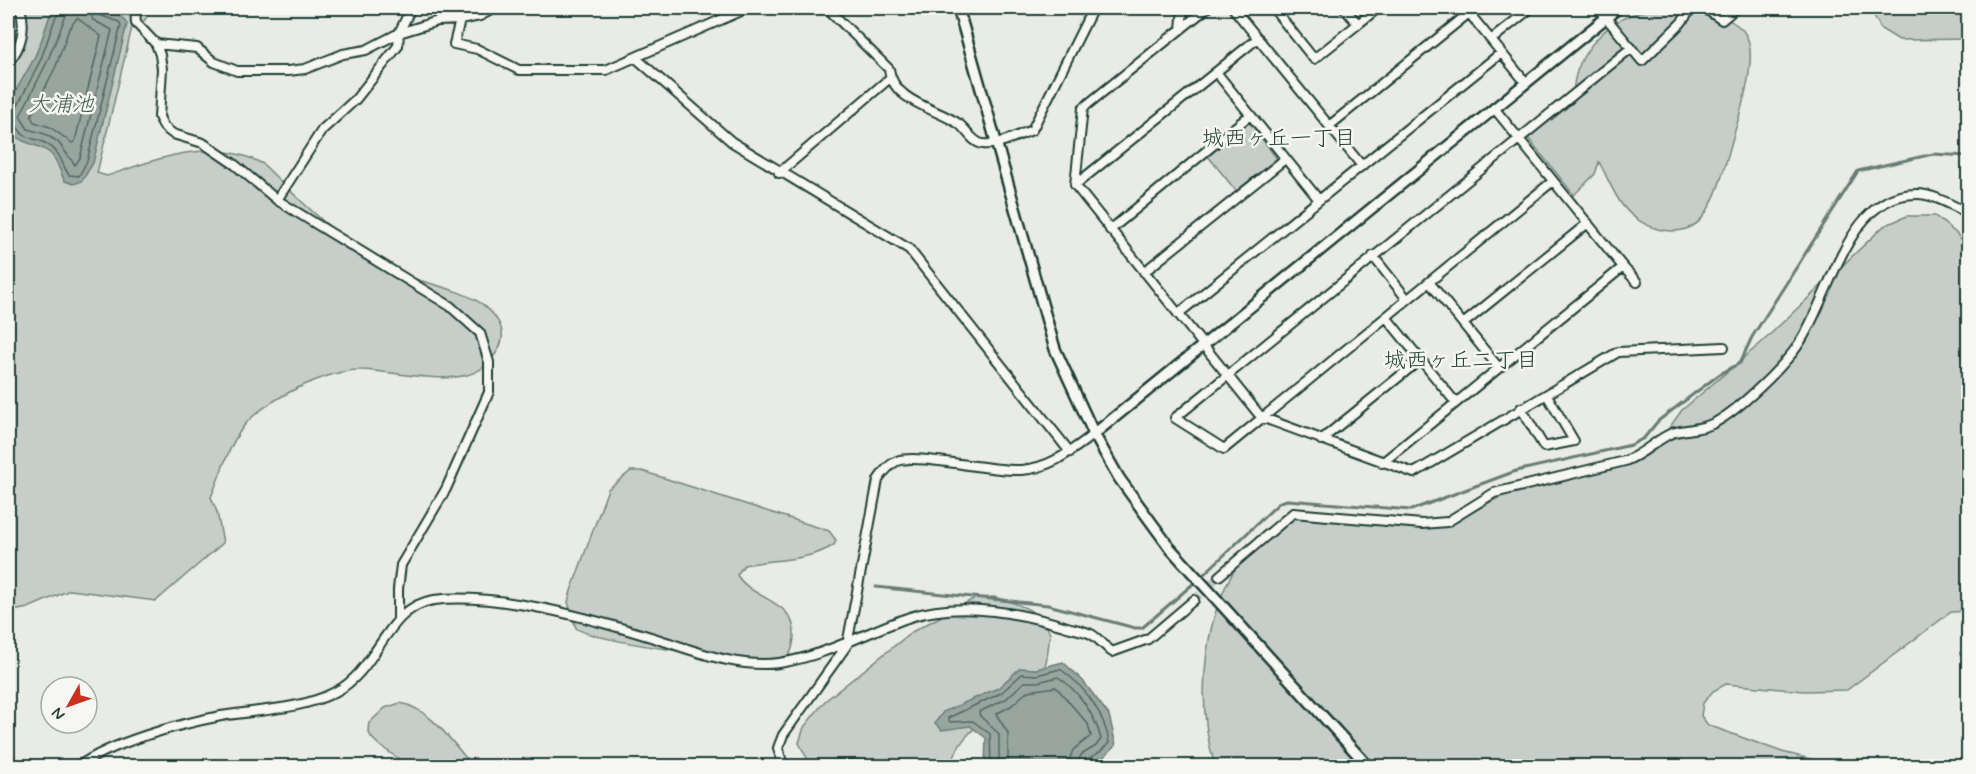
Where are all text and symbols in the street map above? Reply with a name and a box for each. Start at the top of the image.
water label: 大浦池 [28,91,95,119]
district label: 城西ヶ丘一丁目 [1202,125,1356,153]
district label: 城西ヶ丘二丁目 [1384,347,1538,375]
north arrow [39,675,99,735]
text: N [47,703,70,725]

